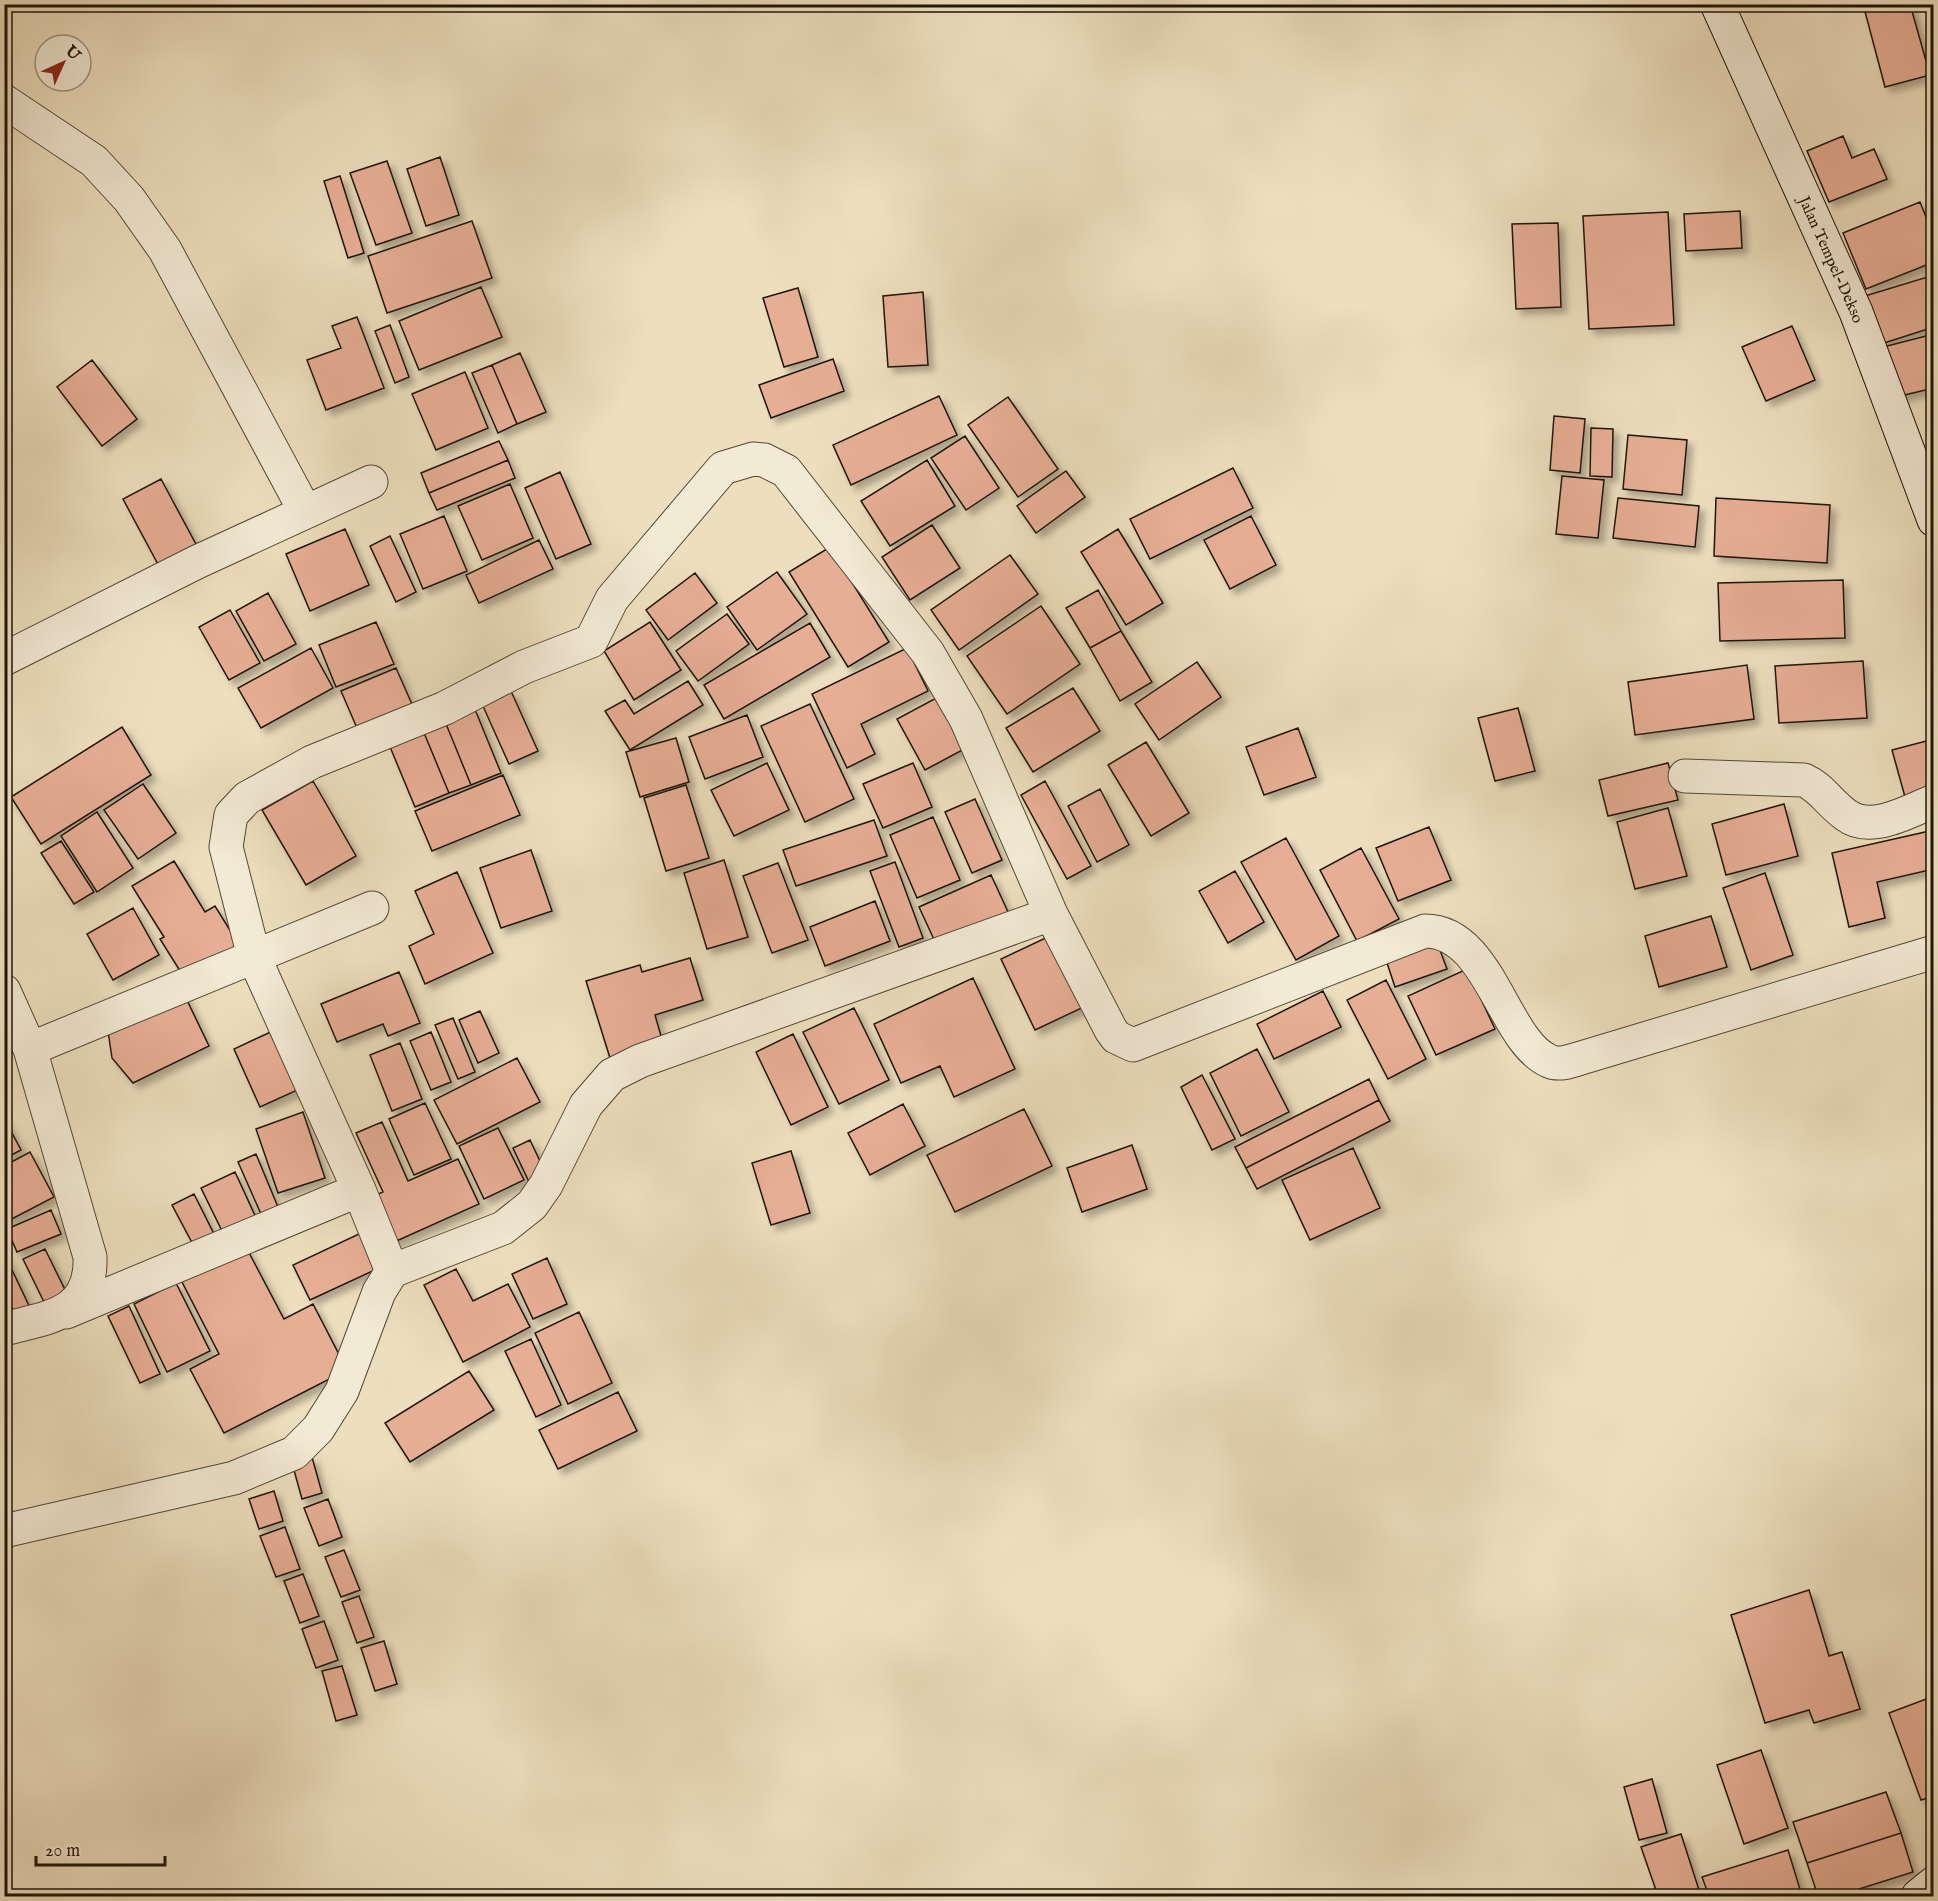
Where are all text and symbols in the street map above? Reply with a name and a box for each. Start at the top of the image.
north arrow [33,33,93,93]
text: U [60,41,84,66]
street label: Jalan Tempel-Dekso [1792,192,1867,327]
scale bar [36,1829,165,1867]
text: 20 m [45,1840,80,1863]

